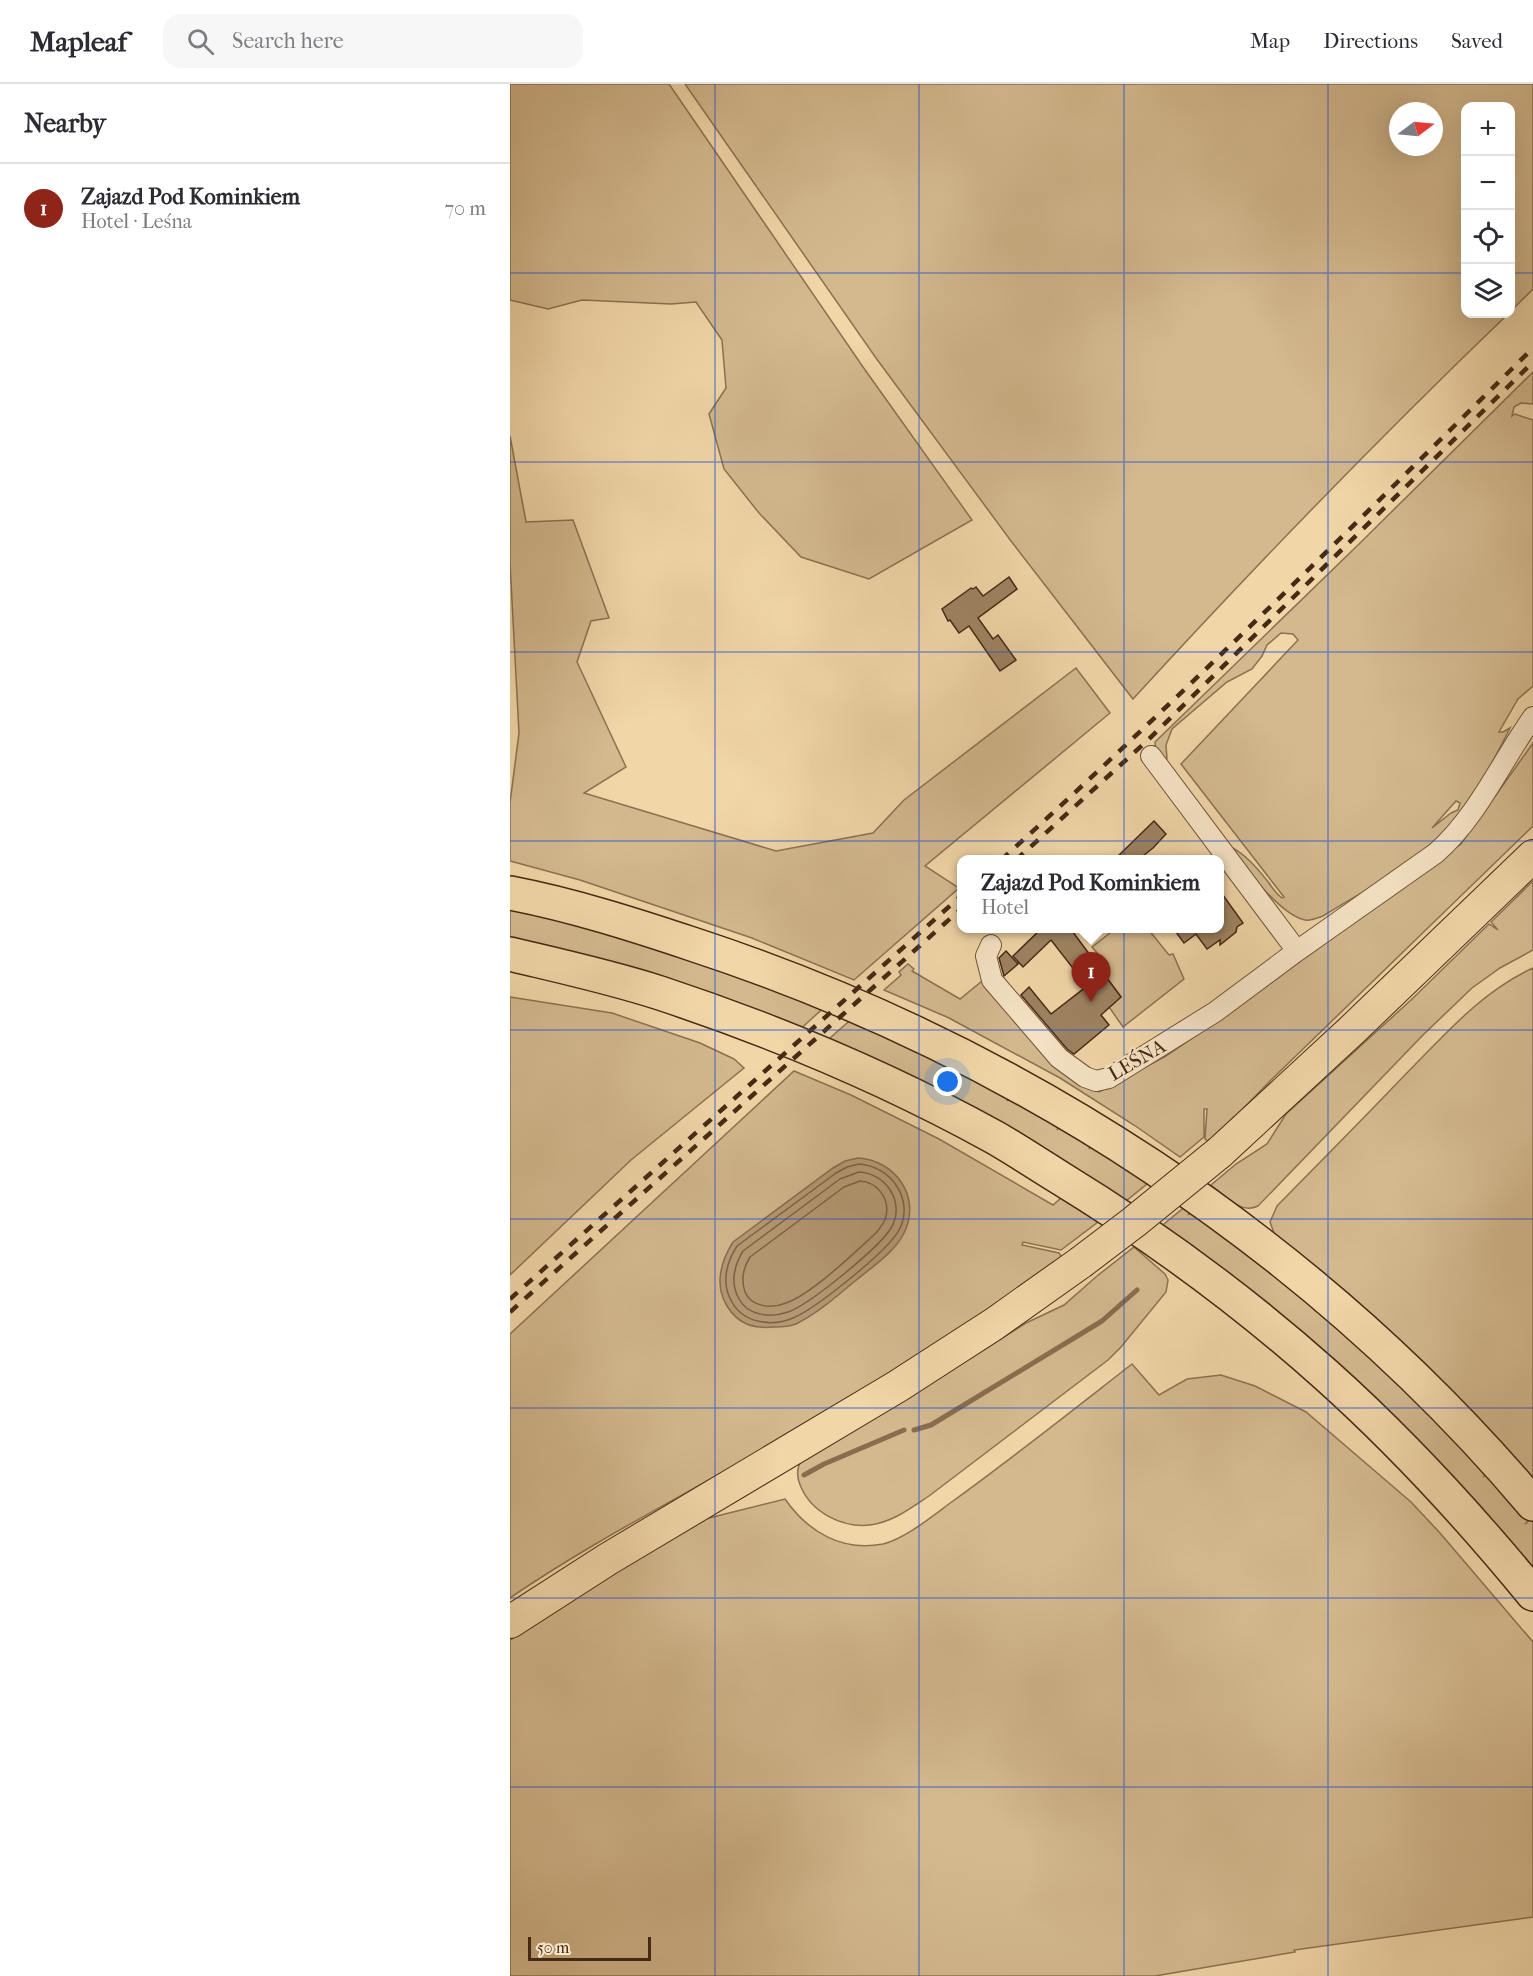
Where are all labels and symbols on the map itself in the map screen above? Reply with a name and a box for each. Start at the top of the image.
north arrow [1389,102,1443,156]
pin: 1 [1072,952,1110,1002]
street label: LEŚNA [1104,1033,1171,1086]
your location [933,1067,962,1096]
scale bar [528,1934,651,1962]

